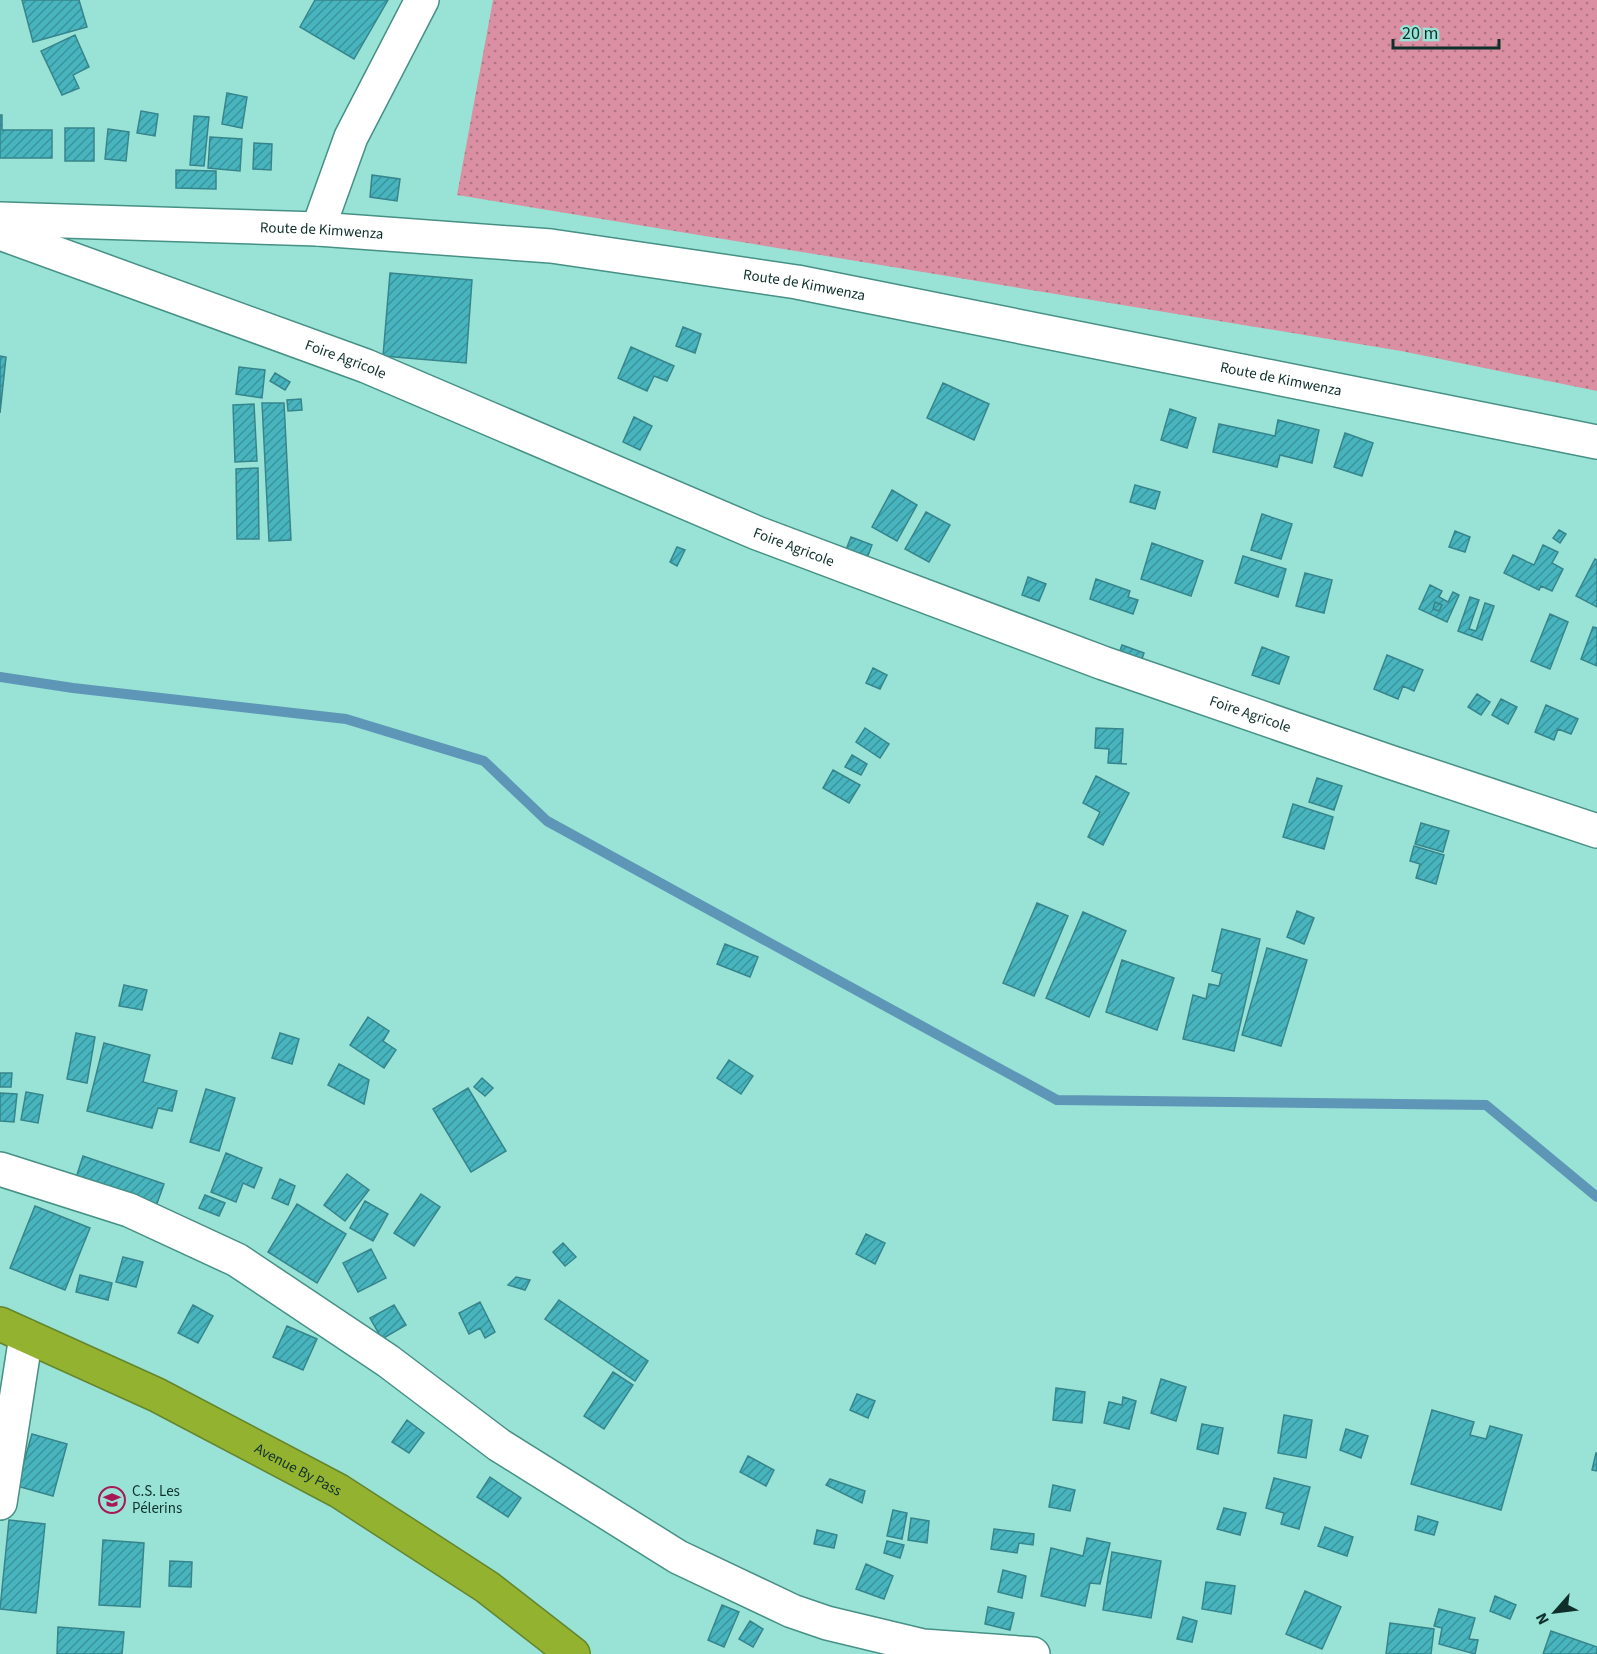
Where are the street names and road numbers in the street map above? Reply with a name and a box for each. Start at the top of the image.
street label: Route de Kimwenza [260,217,384,245]
street label: Route de Kimwenza [742,264,867,306]
street label: Foire Agricole [302,335,389,384]
street label: Route de Kimwenza [1218,357,1344,402]
street label: Foire Agricole [750,523,837,572]
street label: Foire Agricole [1206,690,1294,738]
street label: Avenue By Pass [251,1438,345,1502]

